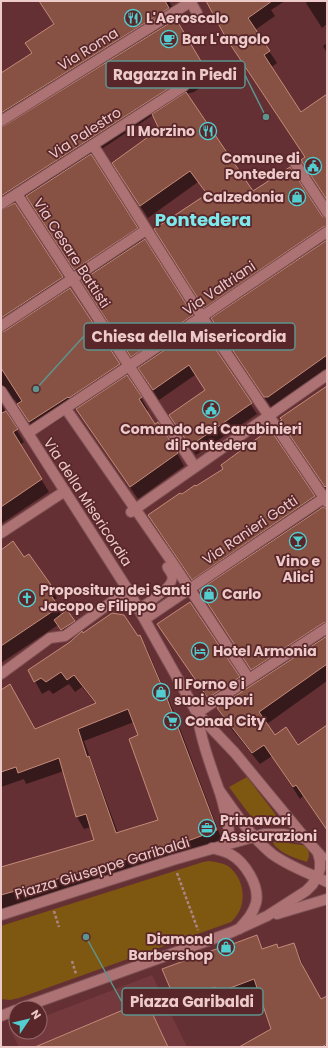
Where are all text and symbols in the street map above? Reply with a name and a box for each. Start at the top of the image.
restaurant icon: L'Aeroscalo [123,8,143,28]
place label: L'Aeroscalo [146,8,229,28]
street label: Via Roma [54,23,122,75]
cafe icon: Bar L'angolo [159,29,179,49]
place label: Bar L'angolo [182,29,270,49]
callout: Ragazza in Piedi [106,61,245,88]
text: Ragazza in Piedi [113,64,237,85]
street label: Via Palestro [45,102,125,164]
place label: Il Morzino [127,121,195,141]
restaurant icon: Il Morzino [198,121,218,141]
place label: Comune di Pontedera [221,148,300,184]
public building icon: Comune di Pontedera [303,156,323,176]
place label: Calzedonia [203,187,284,207]
shop icon: Calzedonia [287,187,307,207]
street label: Via Cesare Battisti [29,194,115,312]
district label: Pontedera [155,207,251,232]
street label: Via Valtriani [179,256,259,320]
callout: Chiesa della Misericordia [84,323,295,350]
text: Chiesa della Misericordia [91,326,287,347]
public building icon: Comando dei Carabinieri di Pontedera [201,399,221,419]
place label: Comando dei Carabinieri di Pontedera [120,419,302,455]
street label: Via della Misericordia [39,434,137,570]
street label: Via Ranieri Gotti [198,491,302,569]
bar icon: Vino e Alici [288,531,308,551]
place label: Vino e Alici [276,551,321,587]
place label: Propositura dei Santi Jacopo e Filippo [40,580,190,616]
shop icon: Carlo [199,584,219,604]
place label: Carlo [222,584,261,604]
church icon: Propositura dei Santi Jacopo e Filippo [17,588,37,608]
hotel icon: Hotel Armonia [190,641,210,661]
place label: Hotel Armonia [213,641,317,661]
place label: Il Forno e i suoi sapori [174,674,253,710]
shop icon: Il Forno e i suoi sapori [151,682,171,702]
supermarket icon: Conad City [162,711,182,731]
place label: Conad City [185,711,265,731]
place label: Primavori Assicurazioni [220,810,317,846]
office icon: Primavori Assicurazioni [197,818,217,838]
street label: Piazza Giuseppe Garibaldi [12,832,192,904]
place label: Diamond Barbershop [128,929,213,965]
shop icon: Diamond Barbershop [216,937,236,957]
callout: Piazza Garibaldi [122,988,263,1015]
text: Piazza Garibaldi [130,991,254,1012]
north arrow [8,1000,48,1040]
text: N [27,1006,45,1022]

